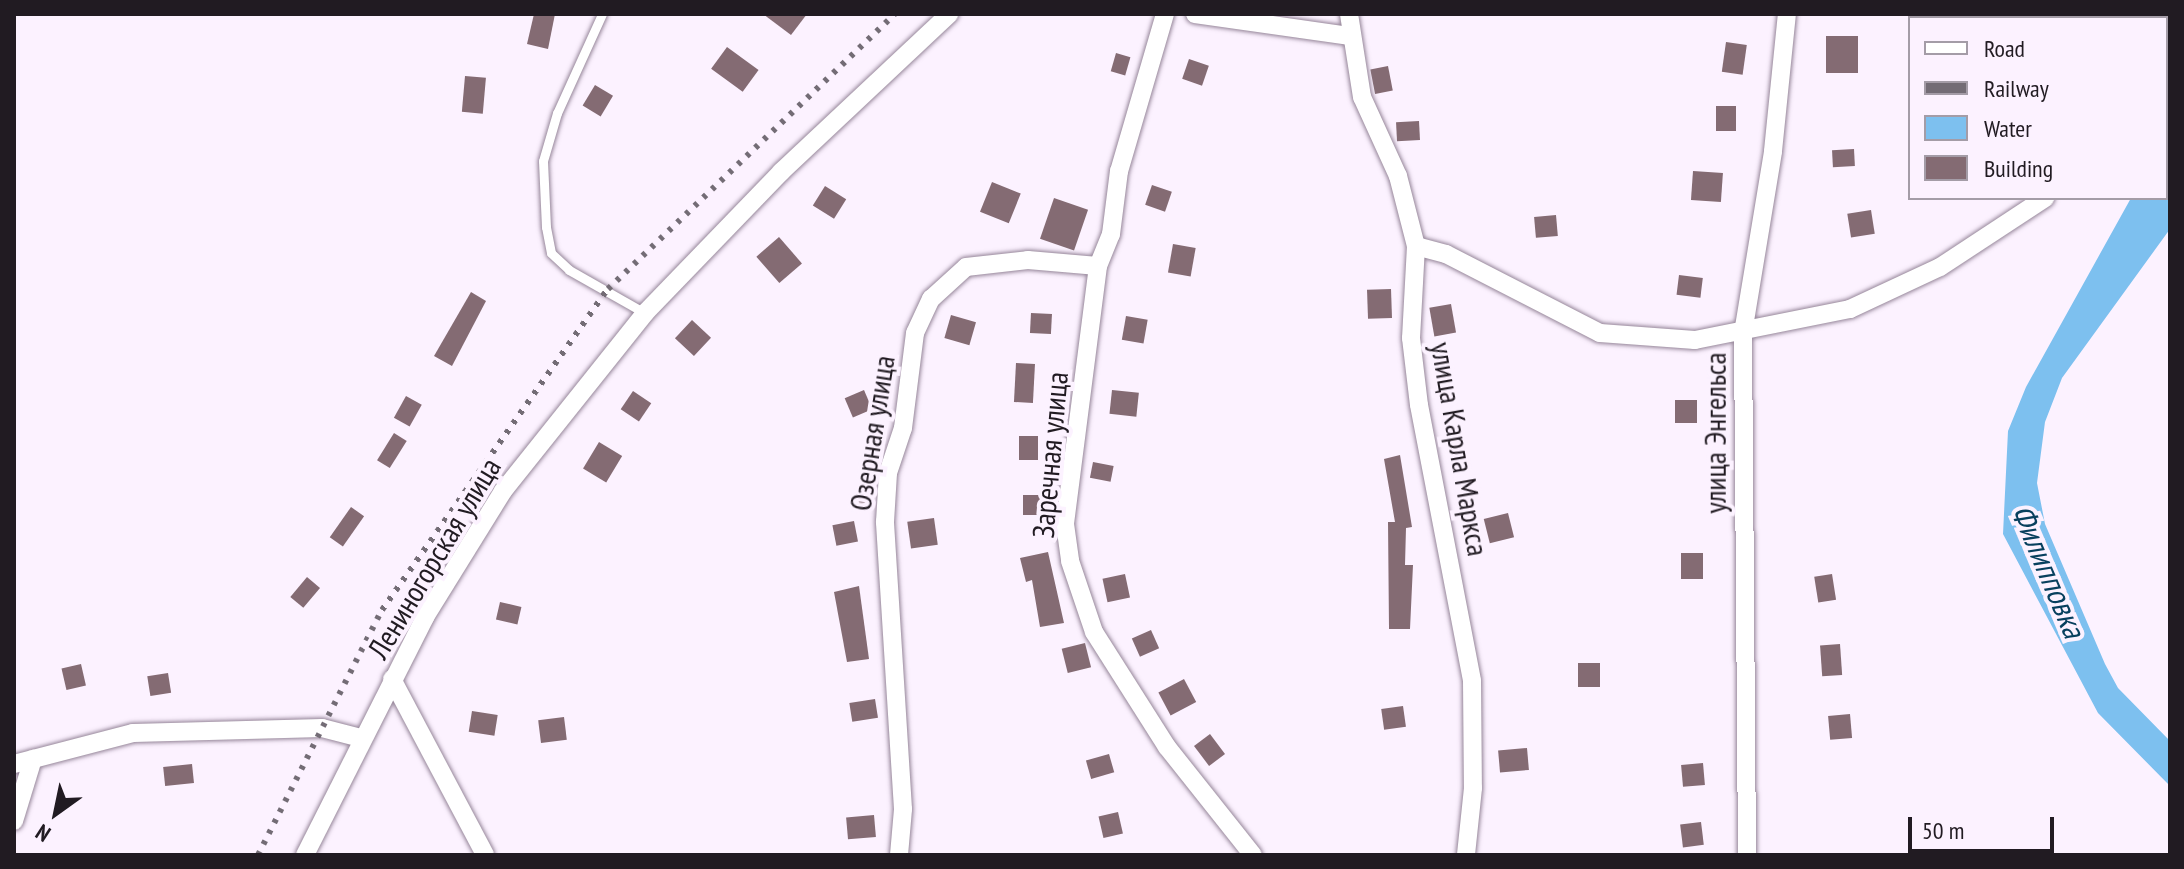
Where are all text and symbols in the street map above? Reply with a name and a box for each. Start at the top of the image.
legend [1908,16,2168,200]
text: Road [1984,33,2025,64]
text: Railway [1984,73,2049,104]
text: Water [1984,113,2032,144]
text: Building [1984,153,2053,184]
street label: улица Карла Маркса [1423,339,1497,559]
street label: улица Энгельса [1697,352,1733,514]
street label: Озерная улица [842,353,902,513]
street label: Заречная улица [1025,370,1075,540]
street label: Лениногорская улица [360,451,508,665]
water label: Филипповка [2004,499,2094,643]
north arrow [16,773,96,853]
scale bar [1912,801,2058,851]
text: 50 m [1922,815,1964,846]
text: N [30,818,56,848]

